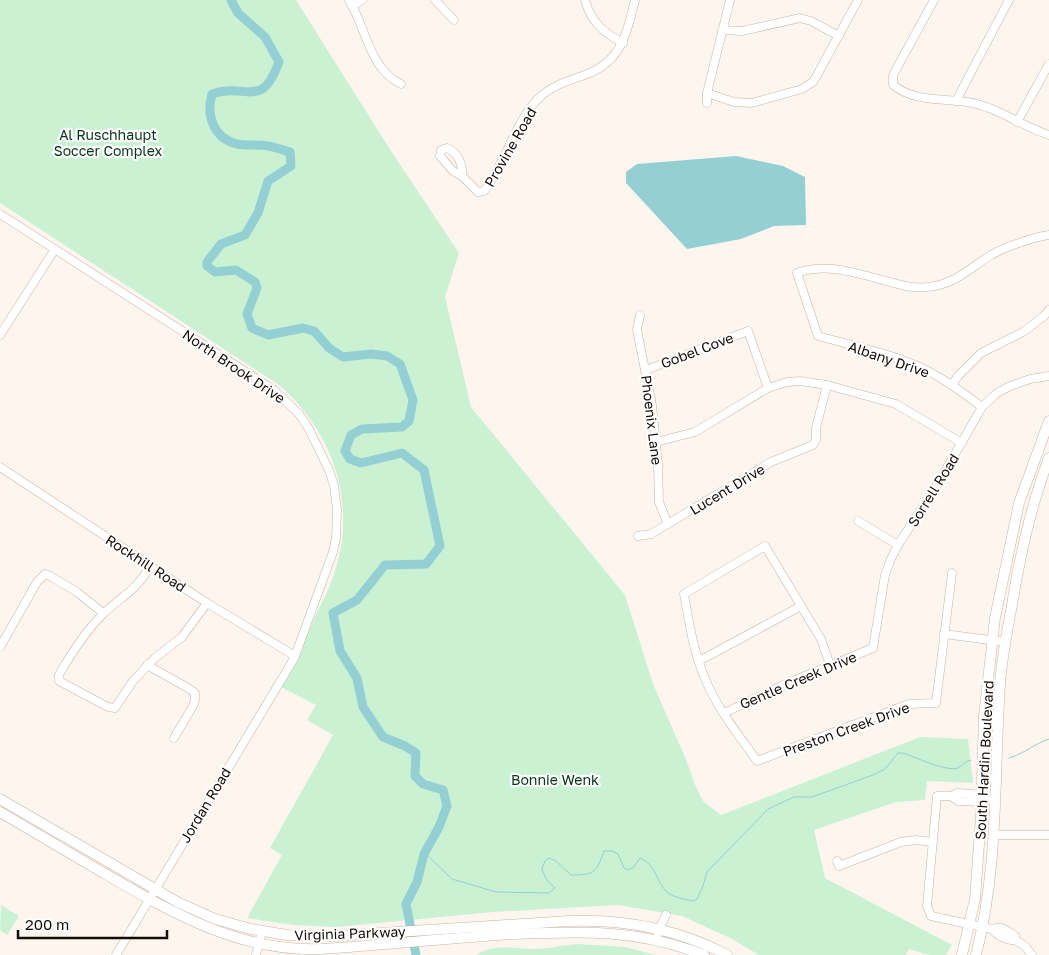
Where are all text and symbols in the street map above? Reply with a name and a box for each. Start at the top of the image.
street label: Provine Road [480,104,540,190]
park label: Al Ruschhaupt Soccer Complex [54,126,163,159]
street label: North Brook Drive [179,325,289,407]
street label: Gobel Cove [658,328,736,372]
street label: Albany Drive [846,337,932,381]
street label: Phoenix Lane [638,374,666,466]
street label: Sorrell Road [904,450,962,530]
street label: Lucent Drive [687,460,767,518]
street label: Rockhill Road [103,531,189,595]
street label: Gentle Creek Drive [737,648,859,712]
street label: South Hardin Boulevard [971,680,997,840]
street label: Preston Creek Drive [780,698,912,760]
street label: Jordan Road [176,764,234,846]
park label: Bonnie Wenk [511,771,599,788]
scale bar [18,908,166,940]
text: 200 m [25,915,69,933]
street label: Virginia Parkway [294,923,406,943]

